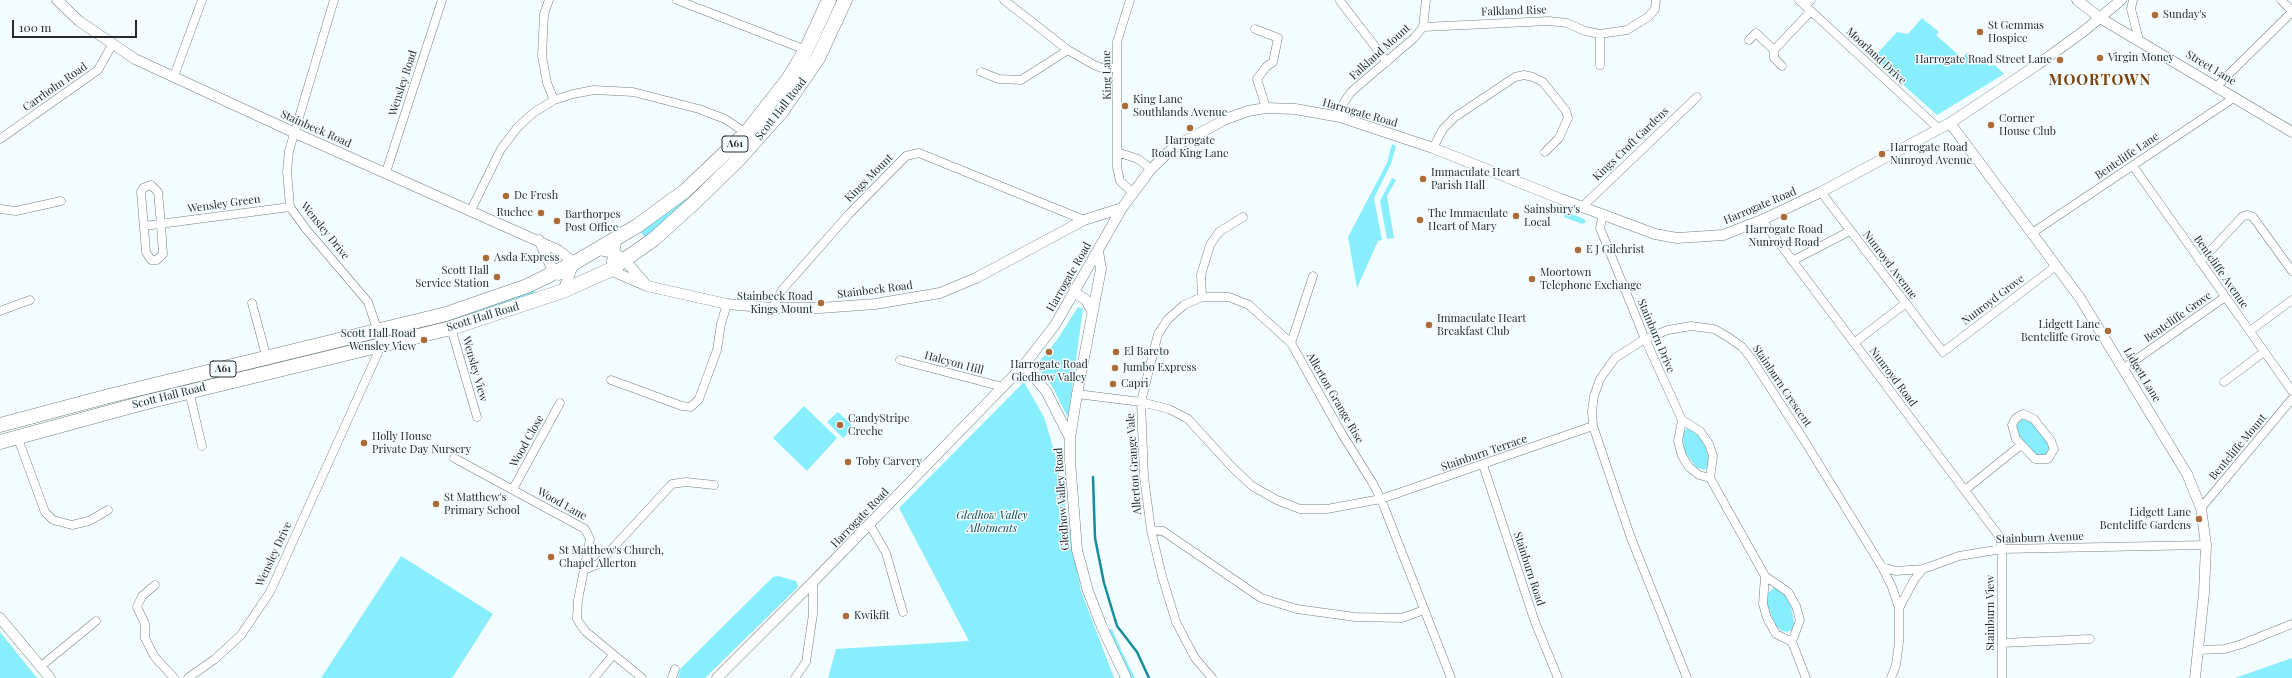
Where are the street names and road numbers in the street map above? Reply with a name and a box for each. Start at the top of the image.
street label: Falkland Rise [1481,3,1547,19]
street label: Falkland Mount [1347,21,1413,83]
street label: Moorland Drive [1843,25,1909,87]
street label: Street Lane [2183,48,2239,88]
street label: Wensley Road [386,49,420,117]
street label: King Lane [1100,50,1114,100]
street label: Carrholm Road [20,60,90,114]
street label: Scott Hall Road [753,75,809,143]
street label: Harrogate Road [1321,96,1399,130]
street label: Kings Croft Gardens [1590,104,1672,184]
street label: Stainbeck Road [279,108,353,150]
street label: Bentcliffe Lane [2093,130,2161,182]
road number: A61 [722,136,748,152]
street label: Kings Mount [842,151,896,205]
street label: Harrogate Road [1722,185,1798,227]
street label: Wensley Green [187,192,261,216]
street label: Wensley Drive [298,200,352,262]
street label: Nunroyd Avenue [1860,228,1920,302]
street label: Bentcliffe Avenue [2191,233,2251,311]
street label: Harrogate Road [1044,240,1094,314]
street label: Nunroyd Grove [1959,272,2027,328]
street label: Stainbeck Road [836,279,914,301]
street label: Bentcliffe Grove [2142,289,2214,345]
street label: Stainburn Drive [1635,297,1677,375]
street label: Scott Hall Road [445,300,521,334]
street label: Wensley View [459,335,491,403]
street label: Stainburn Crescent [1750,343,1814,429]
street label: Nunroyd Road [1866,345,1920,409]
street label: Lidgett Lane [2121,345,2163,405]
street label: Halcyon Hill [923,349,985,377]
street label: Allerton Grange Rise [1304,350,1366,446]
road number: A61 [210,361,236,377]
street label: Scott Hall Road [131,380,207,412]
street label: Bentcliffe Mount [2207,411,2269,483]
street label: Wood Close [507,413,547,469]
street label: Allerton Grange Vale [1124,413,1144,515]
street label: Stainburn Terrace [1439,432,1529,474]
street label: Gledhow Valley Road [1052,447,1072,551]
street label: Wood Lane [535,485,589,523]
street label: Harrogate Road [828,485,892,551]
street label: Wensley Drive [253,520,295,588]
street label: Stainburn Road [1511,530,1547,608]
street label: Stainburn Avenue [1996,530,2084,546]
street label: Stainburn View [1984,575,1998,651]

